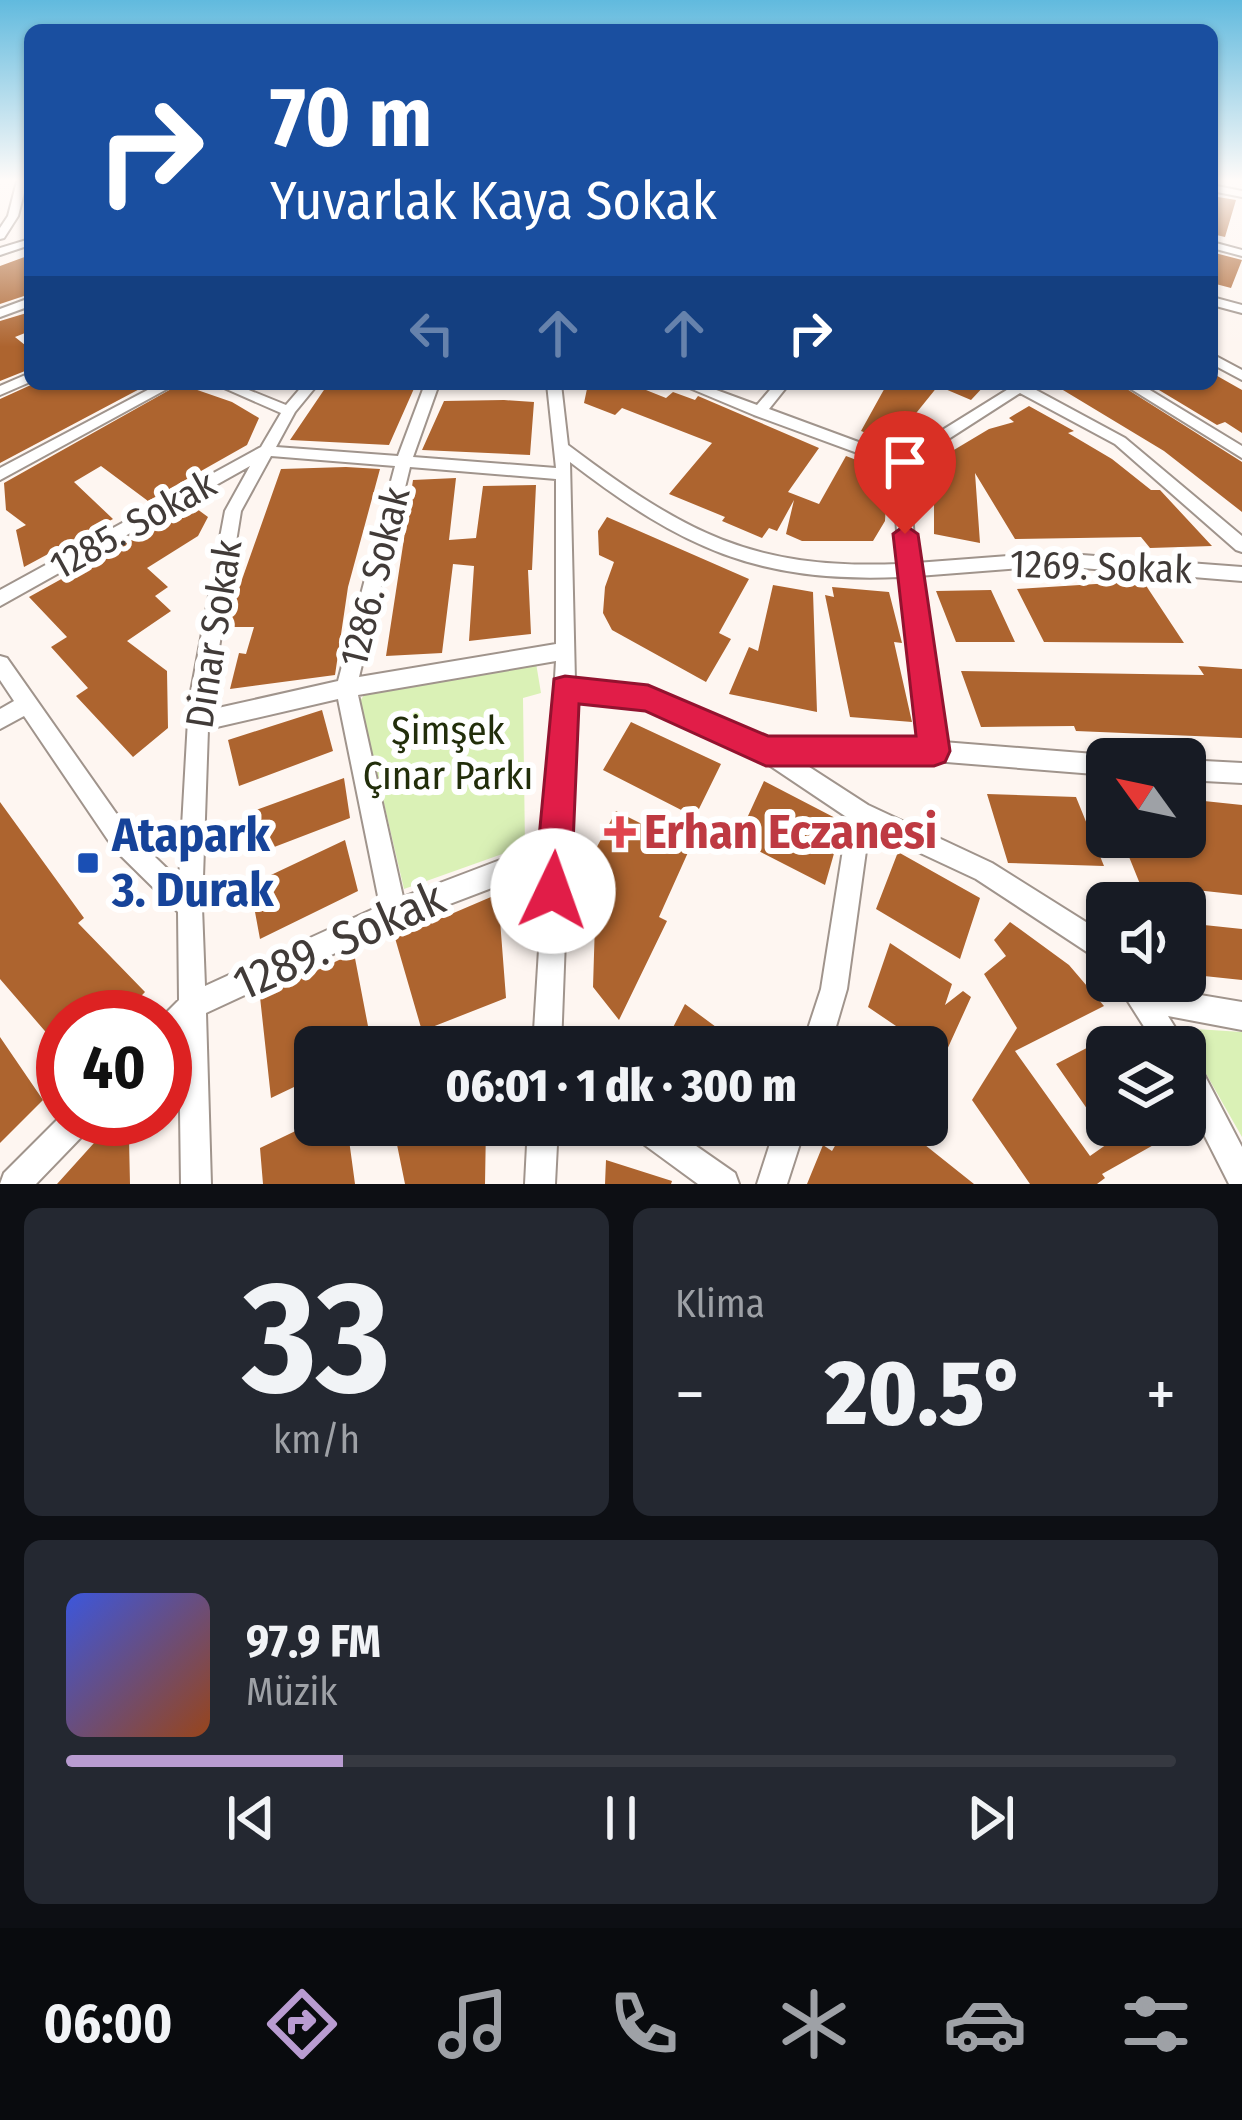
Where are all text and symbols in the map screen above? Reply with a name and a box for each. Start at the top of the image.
text: 70 m [270,67,432,168]
icon: right [72,72,228,228]
text: Yuvarlak Kaya Sokak [270,169,717,233]
icon: left [399,300,465,366]
icon: ahead [525,300,591,366]
icon: ahead [651,300,717,366]
icon: right [777,300,843,366]
pin [854,411,956,534]
icon: arrive [872,429,938,495]
street label: 1285. Sokak [42,460,224,589]
street label: 1286. Sokak [330,482,420,672]
street label: Dinar Sokak [176,536,252,731]
street label: 1269. Sokak [1009,541,1194,593]
park label: Şimşek Çınar Parkı [363,708,533,799]
north arrow [1086,738,1206,858]
map controls [1086,738,1206,1146]
place label: Erhan Eczanesi [644,803,937,861]
place label: Atapark 3. Durak [111,806,274,919]
marker: Erhan Eczanesi [607,819,633,845]
position arrow [490,828,616,954]
marker: Atapark 3. Durak [75,850,101,876]
street label: 1289. Sokak [225,869,454,1013]
button: sound [1086,882,1206,1002]
speed limit sign: 40 [36,990,192,1146]
button: layers [1086,1026,1206,1146]
text: 06:01 · 1 dk · 300 m [446,1059,796,1113]
text: 33 [243,1245,390,1432]
text: Klima [675,1281,765,1327]
text: 20.5° [825,1340,1025,1448]
text: − [675,1355,705,1434]
text: + [1146,1355,1176,1434]
text: km/h [273,1417,360,1463]
text: 97.9 FM [246,1615,381,1669]
text: Müzik [246,1669,338,1715]
icon: previous [218,1785,284,1851]
icon: pause [588,1785,654,1851]
icon: next [958,1785,1024,1851]
icon: directions [260,1982,344,2066]
icon: music [431,1982,515,2066]
icon: phone [602,1982,686,2066]
icon: climate [772,1982,856,2066]
icon: car [943,1982,1027,2066]
icon: filters [1114,1982,1198,2066]
text: 06:00 [43,1992,173,2056]

